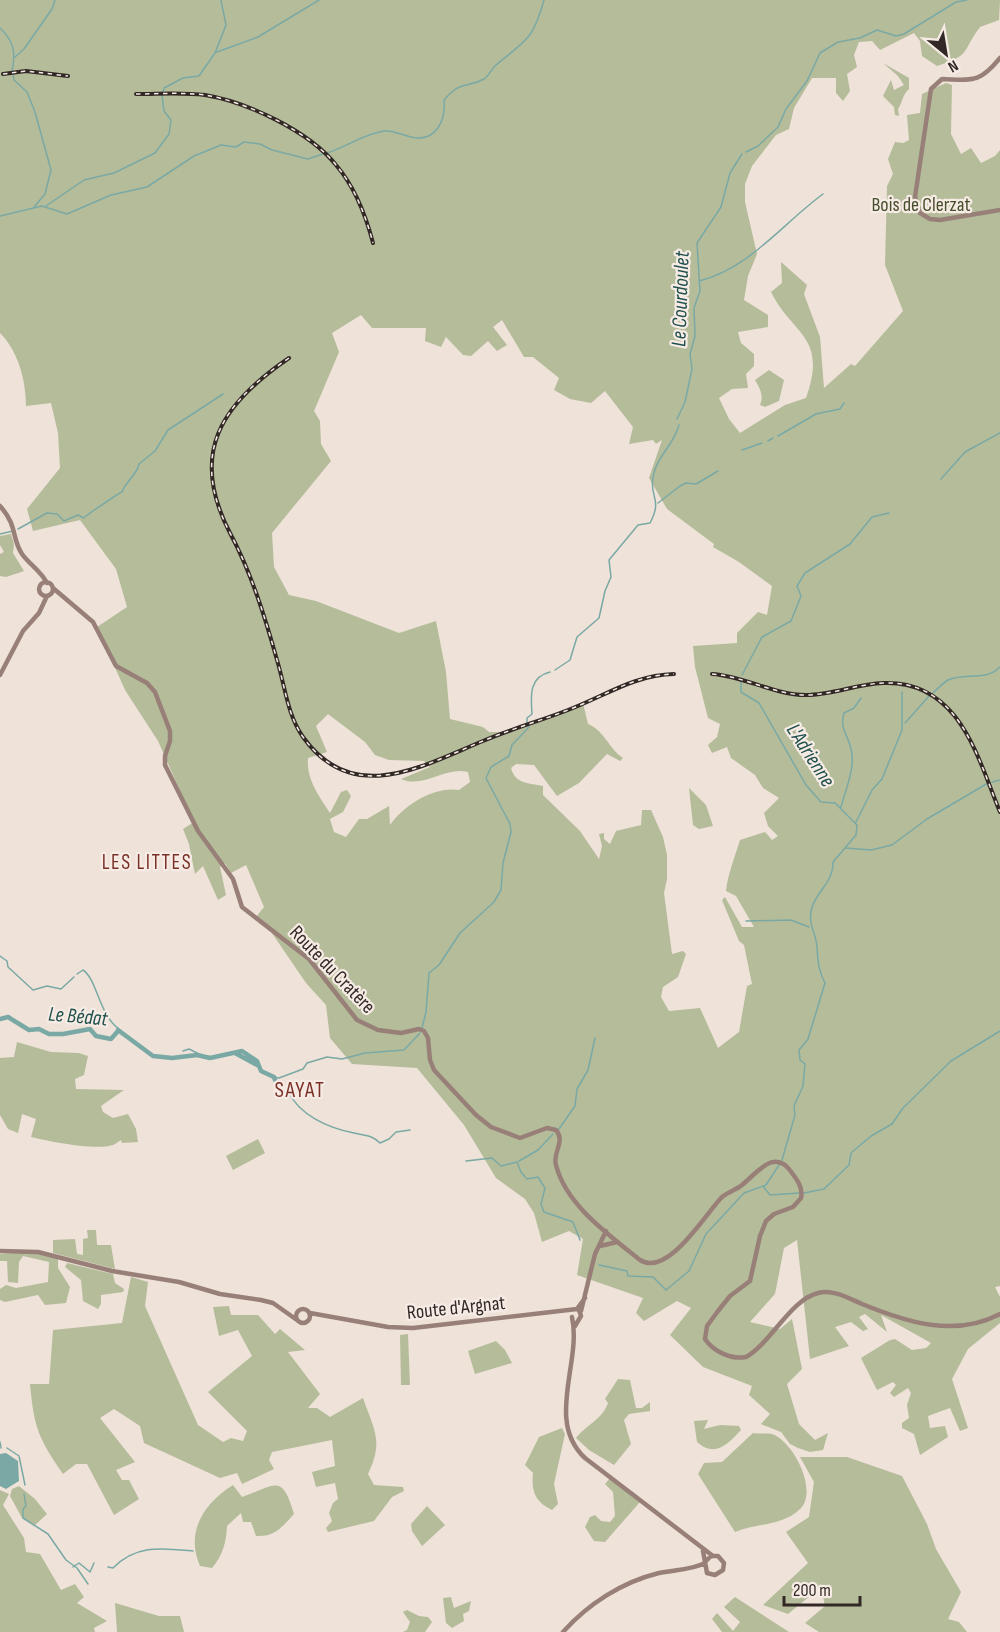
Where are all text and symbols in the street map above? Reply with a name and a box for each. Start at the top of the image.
north arrow [916,24,976,84]
text: N [944,55,961,76]
park label: Bois de Clerzat [871,193,971,217]
water label: Le Courdoulet [666,250,695,347]
water label: L'Adrienne [781,719,840,792]
district label: LES LITTES [102,850,192,875]
street label: Route du Cratère [284,921,380,1019]
water label: Le Bédat [47,1001,109,1032]
district label: SAYAT [274,1077,326,1104]
street label: Route d'Argnat [406,1291,506,1325]
scale bar [784,1569,860,1607]
text: 200 m [793,1580,831,1601]

